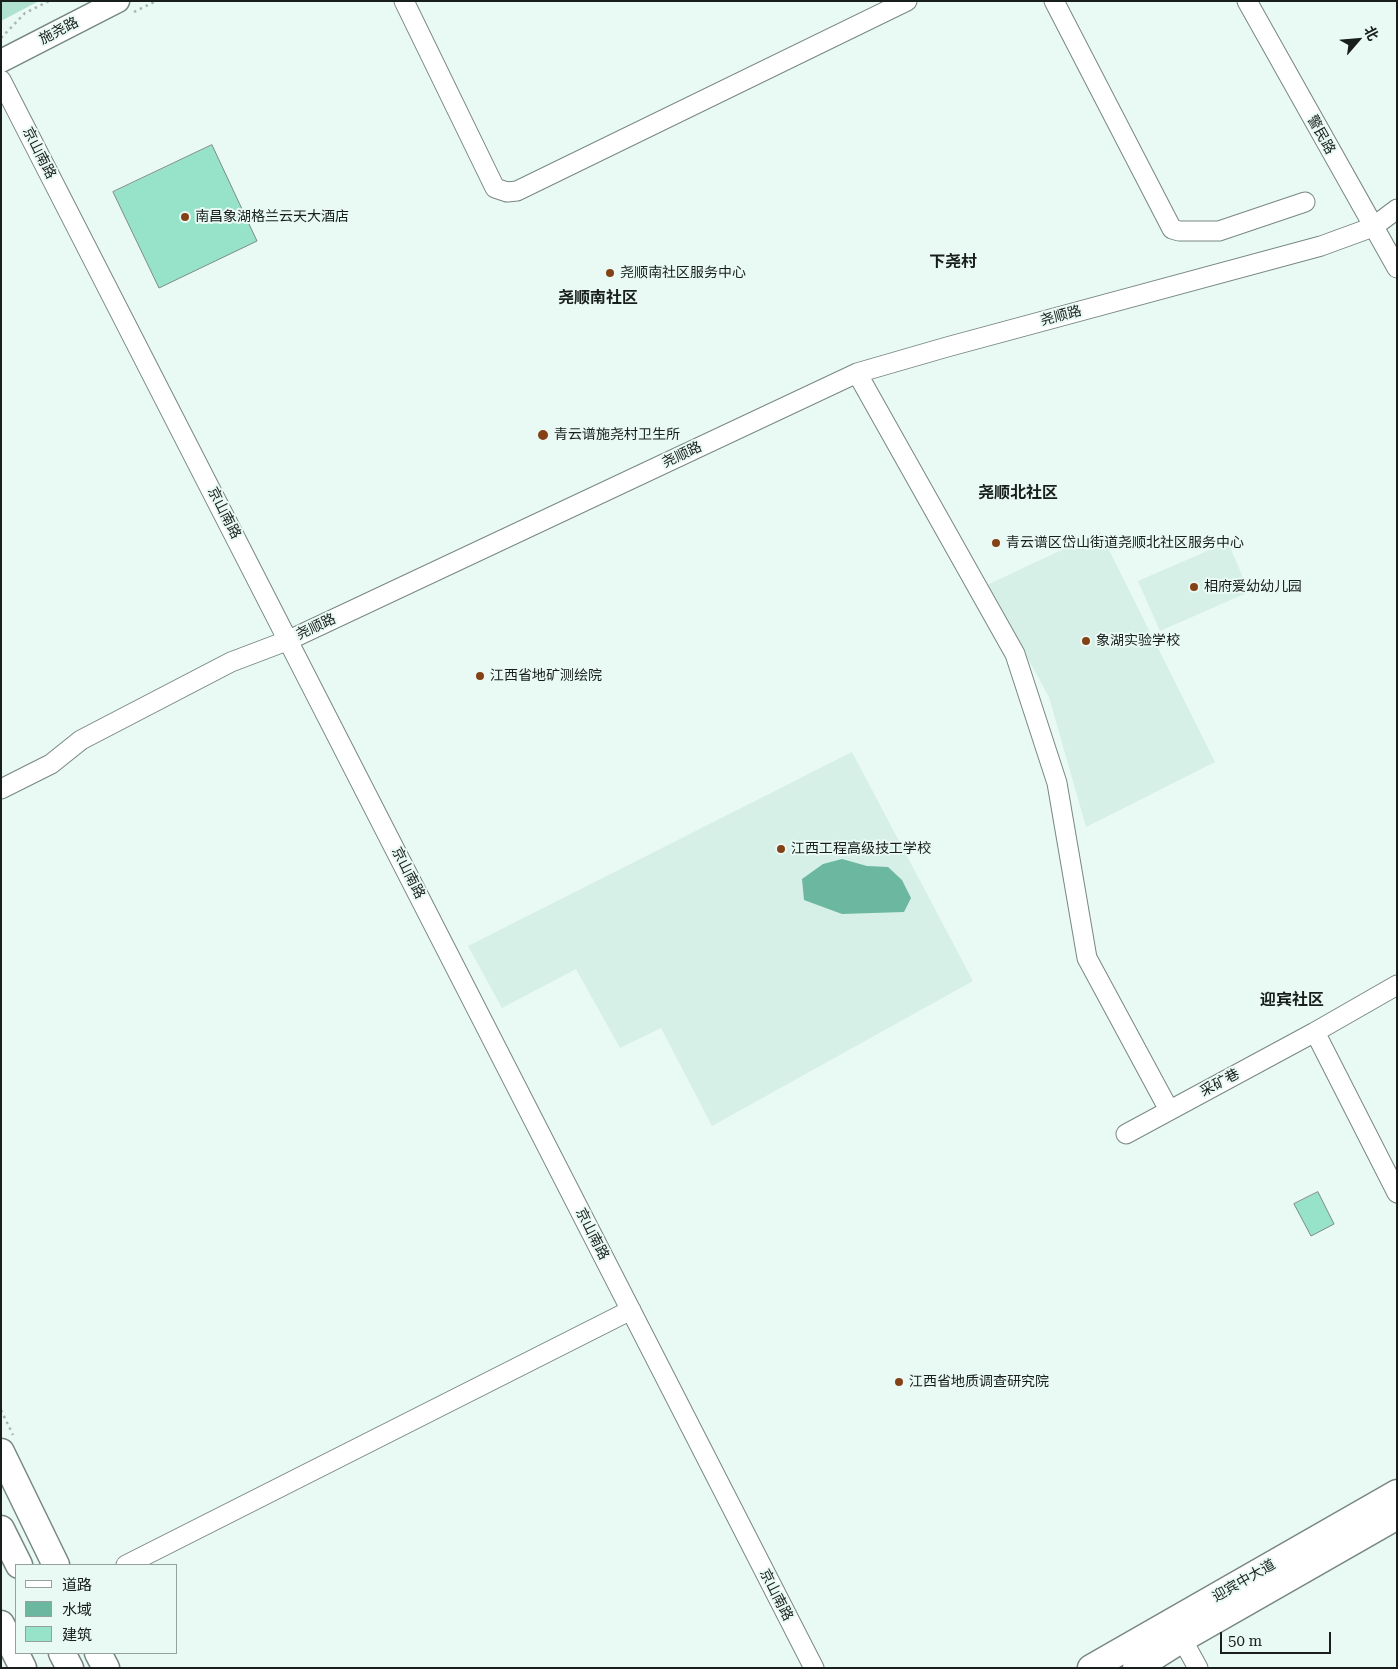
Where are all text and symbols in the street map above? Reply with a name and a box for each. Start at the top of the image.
street label: 施尧路 [36,14,82,48]
north arrow [1333,15,1383,65]
text: 北 [1361,23,1382,43]
street label: 警民路 [1303,113,1339,157]
street label: 京山南路 [19,124,59,182]
place label: 南昌象湖格兰云天大酒店 [195,209,349,225]
marker: 南昌象湖格兰云天大酒店 [179,211,191,223]
district label: 下尧村 [929,252,977,272]
place label: 尧顺南社区服务中心 [620,265,746,281]
marker: 尧顺南社区服务中心 [604,267,616,279]
district label: 尧顺南社区 [558,288,638,308]
street label: 尧顺路 [1039,302,1083,330]
place label: 青云谱施尧村卫生所 [554,427,680,443]
marker: 青云谱施尧村卫生所 [536,428,550,442]
street label: 尧顺路 [659,439,705,471]
district label: 尧顺北社区 [978,483,1058,503]
street label: 京山南路 [204,484,244,542]
place label: 青云谱区岱山街道尧顺北社区服务中心 [1006,535,1244,551]
marker: 青云谱区岱山街道尧顺北社区服务中心 [990,537,1002,549]
place label: 相府爱幼幼儿园 [1204,579,1302,595]
marker: 相府爱幼幼儿园 [1188,581,1200,593]
street label: 尧顺路 [293,611,339,643]
place label: 象湖实验学校 [1096,633,1180,649]
marker: 象湖实验学校 [1080,635,1092,647]
place label: 江西省地矿测绘院 [490,668,602,684]
marker: 江西省地矿测绘院 [474,670,486,682]
place label: 江西工程高级技工学校 [791,841,931,857]
marker: 江西工程高级技工学校 [775,843,787,855]
street label: 京山南路 [388,844,428,902]
district label: 迎宾社区 [1260,990,1324,1010]
street label: 采矿巷 [1198,1066,1242,1100]
street label: 京山南路 [572,1205,612,1263]
place label: 江西省地质调查研究院 [909,1374,1049,1390]
marker: 江西省地质调查研究院 [893,1376,905,1388]
street label: 迎宾中大道 [1209,1556,1279,1606]
legend [15,1564,178,1654]
street label: 京山南路 [756,1566,796,1624]
text: 道路 [62,1576,92,1594]
text: 水域 [62,1601,92,1619]
scale bar [1223,1622,1334,1654]
text: 建筑 [62,1626,92,1644]
text: 50 m [1228,1632,1262,1650]

